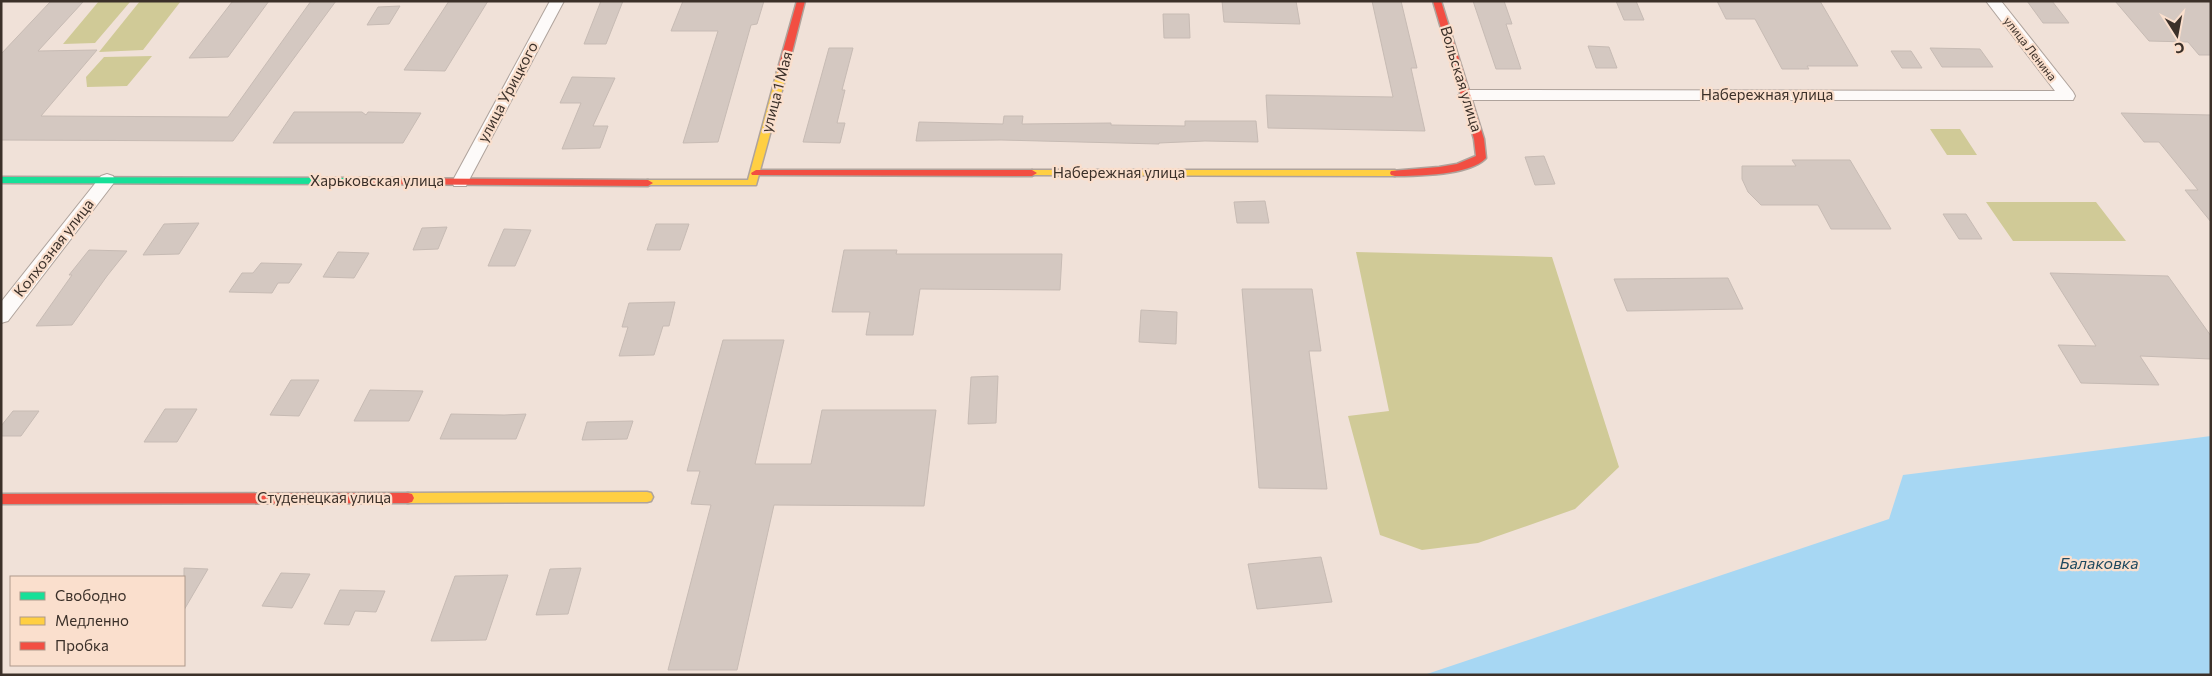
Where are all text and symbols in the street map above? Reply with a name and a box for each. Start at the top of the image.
north arrow [2152,10,2202,60]
street label: улица Ленина [2001,14,2060,83]
street label: Вольская улица [1437,24,1487,134]
street label: улица Урицкого [473,38,541,145]
text: С [2173,39,2186,58]
street label: улица 1 Мая [757,49,795,134]
street label: Набережная улица [1701,85,1833,103]
street label: Набережная улица [1053,163,1185,181]
street label: Харьковская улица [310,171,444,189]
street label: Колхозная улица [9,195,97,300]
street label: Студенецкая улица [257,488,391,506]
water label: Балаковка [2060,553,2138,572]
legend [10,576,185,666]
text: Свободно [55,586,126,604]
text: Медленно [55,611,129,629]
text: Пробка [55,636,109,654]

